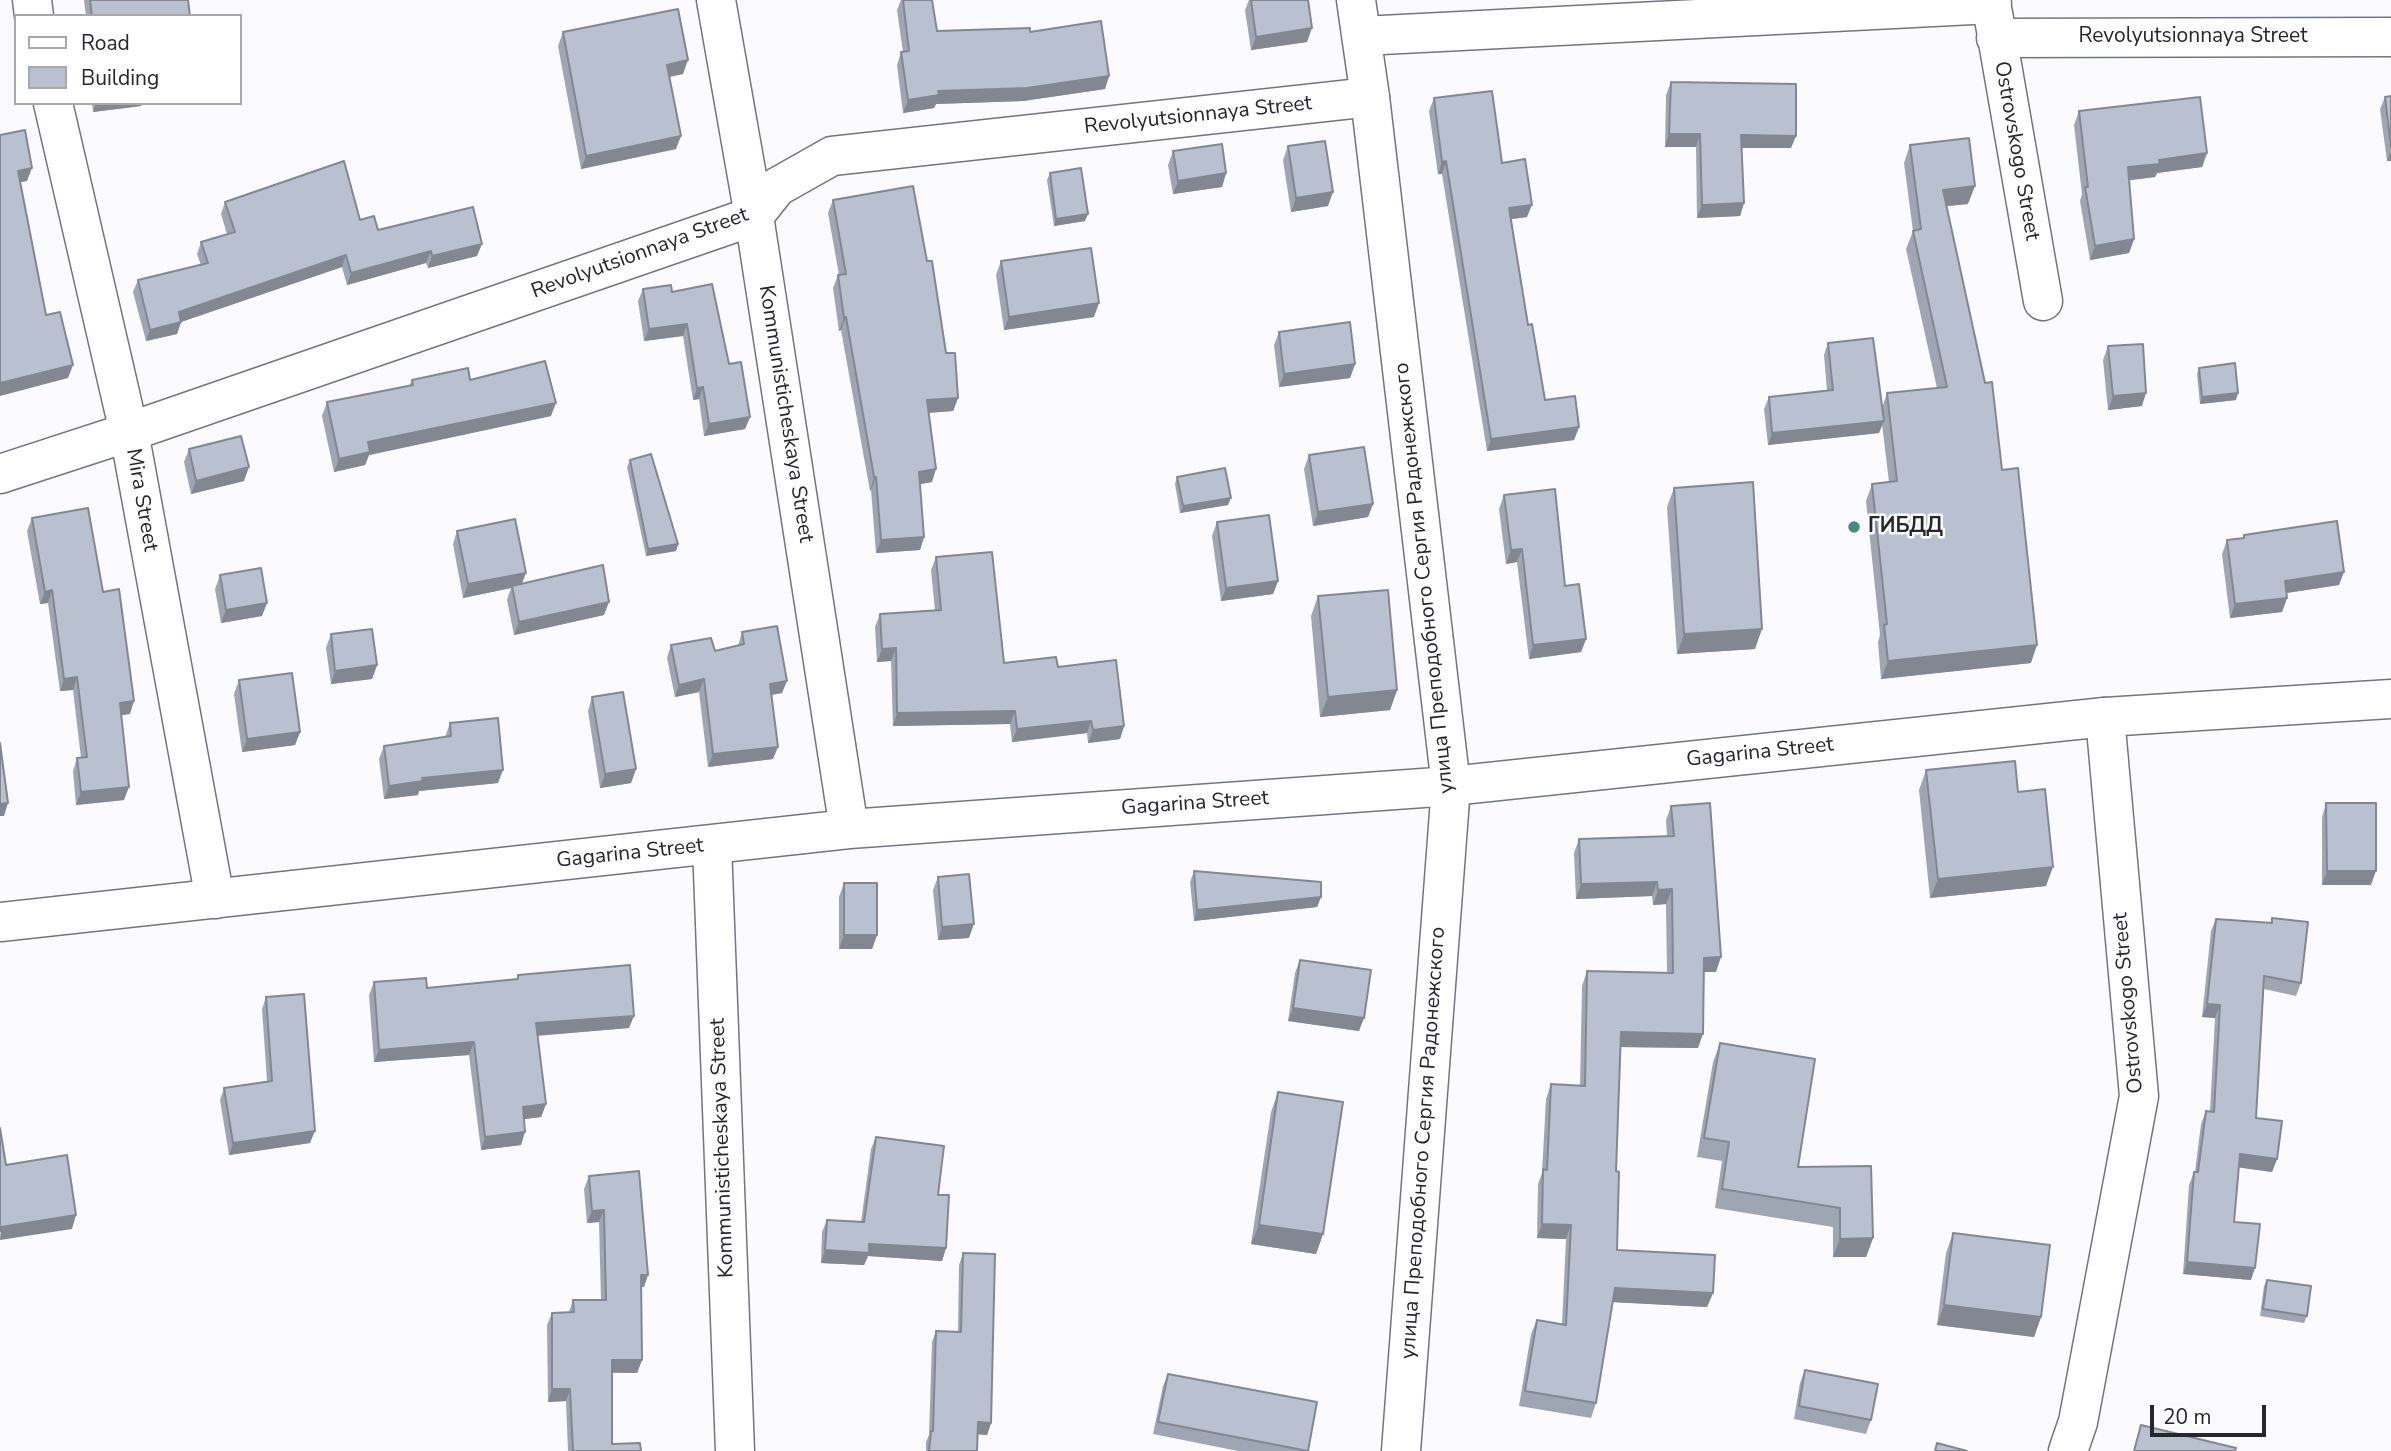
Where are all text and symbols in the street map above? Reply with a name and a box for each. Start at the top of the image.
legend [14,14,242,105]
street label: Revolyutsionnaya Street [2078,24,2308,50]
text: Road [81,29,130,57]
street label: Ostrovskogo Street [1988,59,2044,243]
text: Building [81,64,159,92]
street label: Revolyutsionnaya Street [1083,91,1313,141]
street label: Revolyutsionnaya Street [528,203,752,305]
street label: Kommunisticheskaya Street [752,284,818,544]
street label: улица Преподобного Сергия Радонежского [1390,361,1460,795]
street label: Mira Street [120,447,162,553]
place label: ГИБДД [1868,514,1943,540]
marker: ГИБДД [1846,519,1862,535]
street label: Gagarina Street [1685,733,1835,773]
street label: Gagarina Street [1120,786,1270,822]
street label: Gagarina Street [555,834,705,874]
street label: Ostrovskogo Street [2109,911,2149,1095]
street label: улица Преподобного Сергия Радонежского [1396,926,1452,1360]
street label: Kommunisticheskaya Street [706,1018,740,1278]
scale bar [2153,1392,2268,1436]
text: 20 m [2163,1403,2212,1431]

